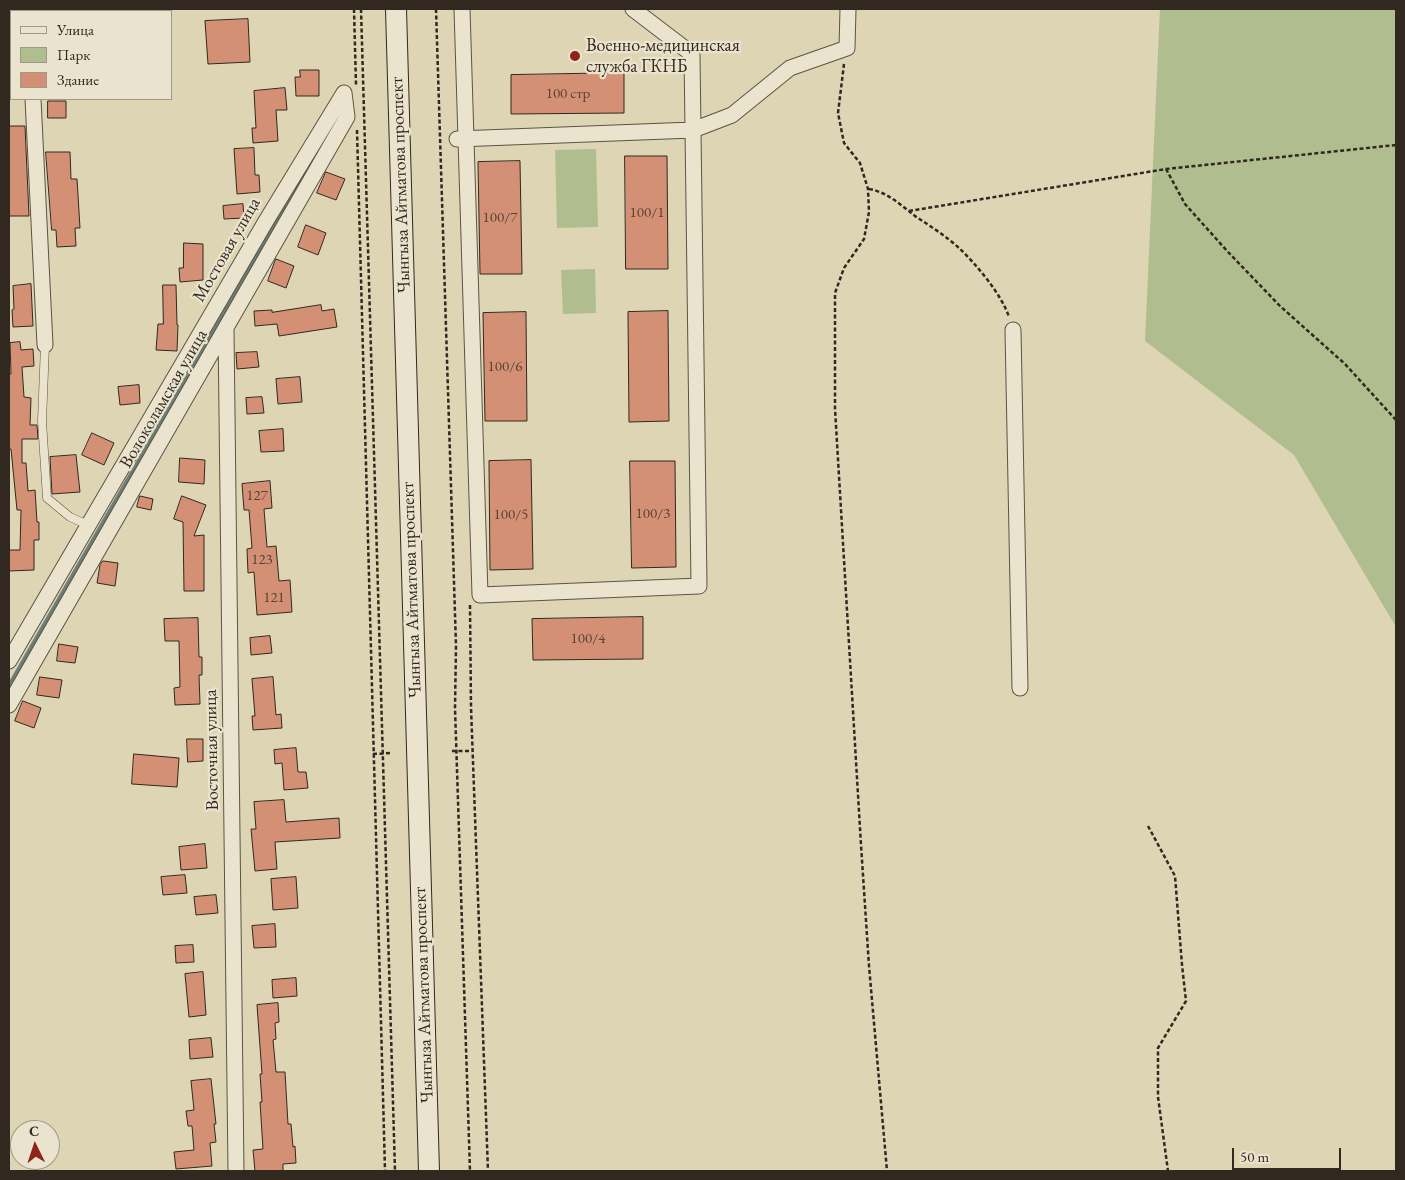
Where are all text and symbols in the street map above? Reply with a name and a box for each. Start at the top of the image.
legend [10,10,172,100]
text: Улица [57,20,94,39]
place label: Военно-медицинская служба ГКНБ [586,35,740,78]
text: Парк [57,45,90,64]
marker: Военно-медицинская служба ГКНБ [568,49,582,63]
text: Здание [57,70,99,89]
street label: Чынгыза Айтматова проспект [386,76,416,294]
house number: 100 стр [546,85,590,103]
street label: Мостовая улица [188,194,266,306]
house number: 100/1 [630,204,664,222]
house number: 100/7 [483,209,517,227]
street label: Волоколамская улица [115,326,213,472]
house number: 100/6 [488,358,522,376]
street label: Чынгыза Айтматова проспект [397,481,427,699]
house number: 127 [246,487,268,505]
house number: 100/3 [636,505,670,523]
house number: 100/5 [494,506,528,524]
house number: 123 [251,551,273,569]
house number: 121 [263,589,285,607]
house number: 100/4 [571,630,605,648]
street label: Восточная улица [200,689,224,811]
street label: Чынгыза Айтматова проспект [409,886,439,1104]
north arrow [10,1120,60,1170]
text: С [28,1122,40,1140]
scale bar [1235,1138,1344,1170]
text: 50 m [1240,1147,1269,1166]

